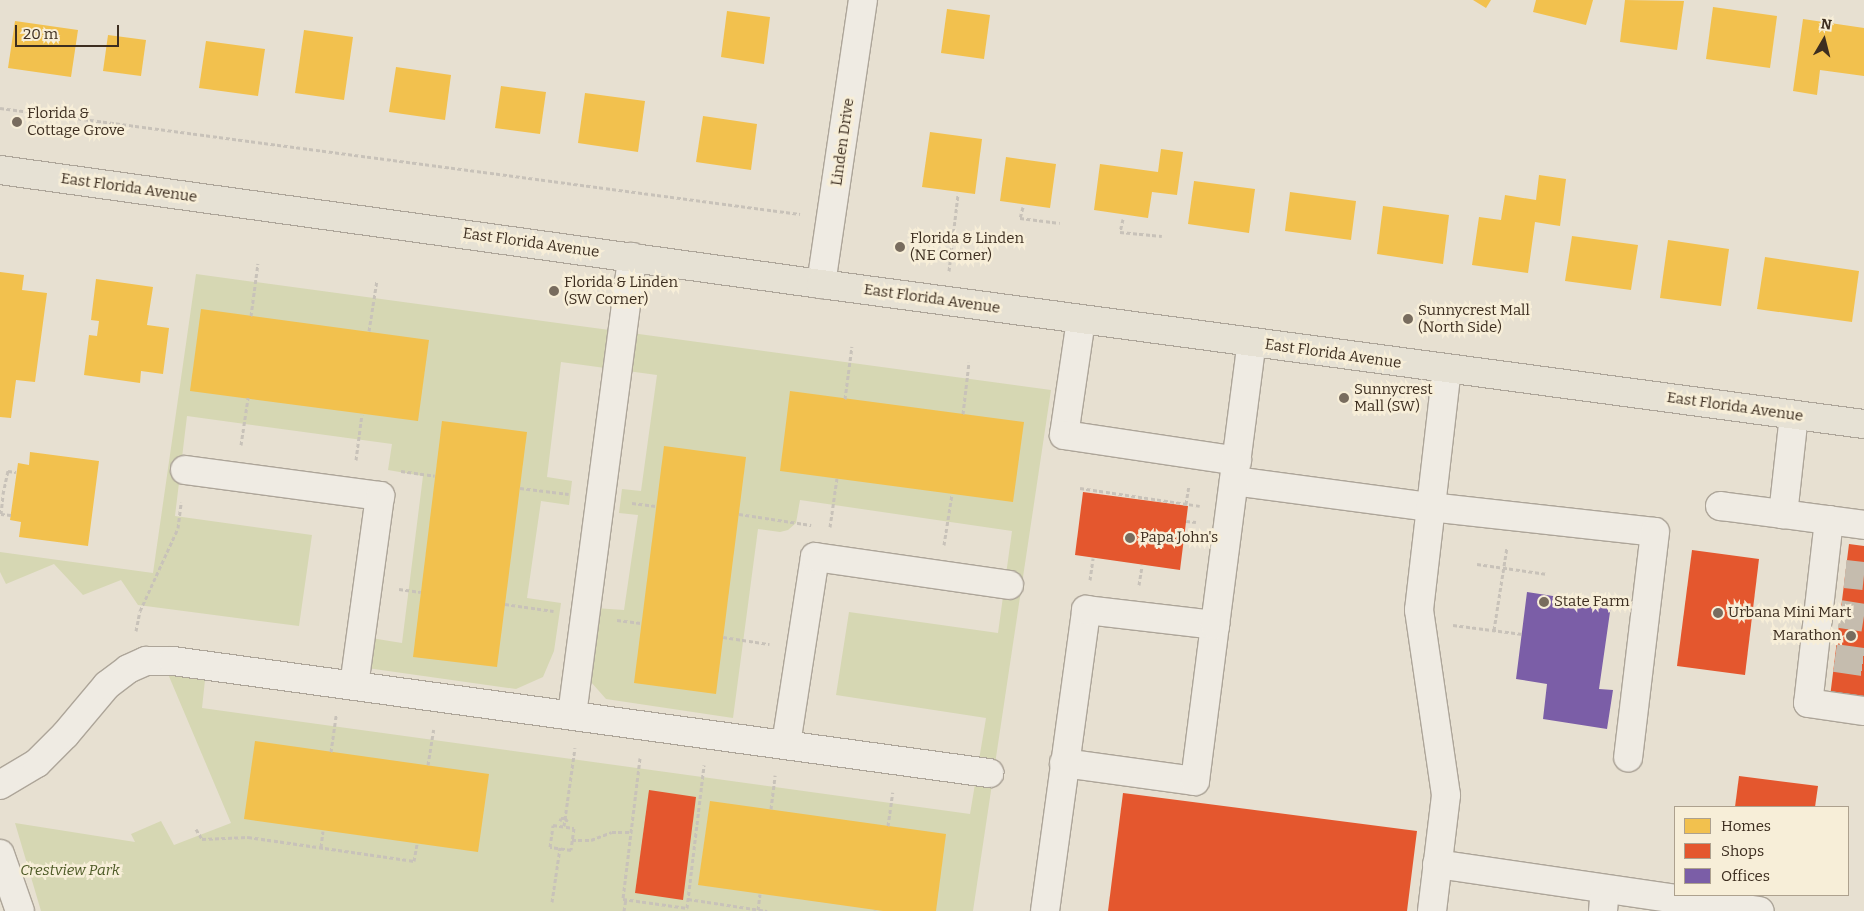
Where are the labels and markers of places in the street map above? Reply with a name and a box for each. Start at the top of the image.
place label: Florida & Cottage Grove [27,104,125,139]
marker: Florida & Cottage Grove [11,116,23,128]
place label: Florida & Linden (NE Corner) [910,229,1024,264]
marker: Florida & Linden (NE Corner) [894,241,906,253]
place label: Florida & Linden (SW Corner) [564,273,678,308]
marker: Florida & Linden (SW Corner) [548,285,560,297]
place label: Sunnycrest Mall (North Side) [1418,301,1530,336]
marker: Sunnycrest Mall (North Side) [1402,313,1414,325]
place label: Sunnycrest Mall (SW) [1354,380,1433,415]
marker: Sunnycrest Mall (SW) [1338,392,1350,404]
place label: Papa John's [1140,529,1218,547]
marker: Papa John's [1124,532,1136,544]
place label: State Farm [1554,593,1630,611]
marker: State Farm [1538,596,1550,608]
place label: Urbana Mini Mart [1728,604,1851,622]
marker: Urbana Mini Mart [1712,607,1724,619]
place label: Marathon [1773,627,1841,645]
marker: Marathon [1845,630,1857,642]

